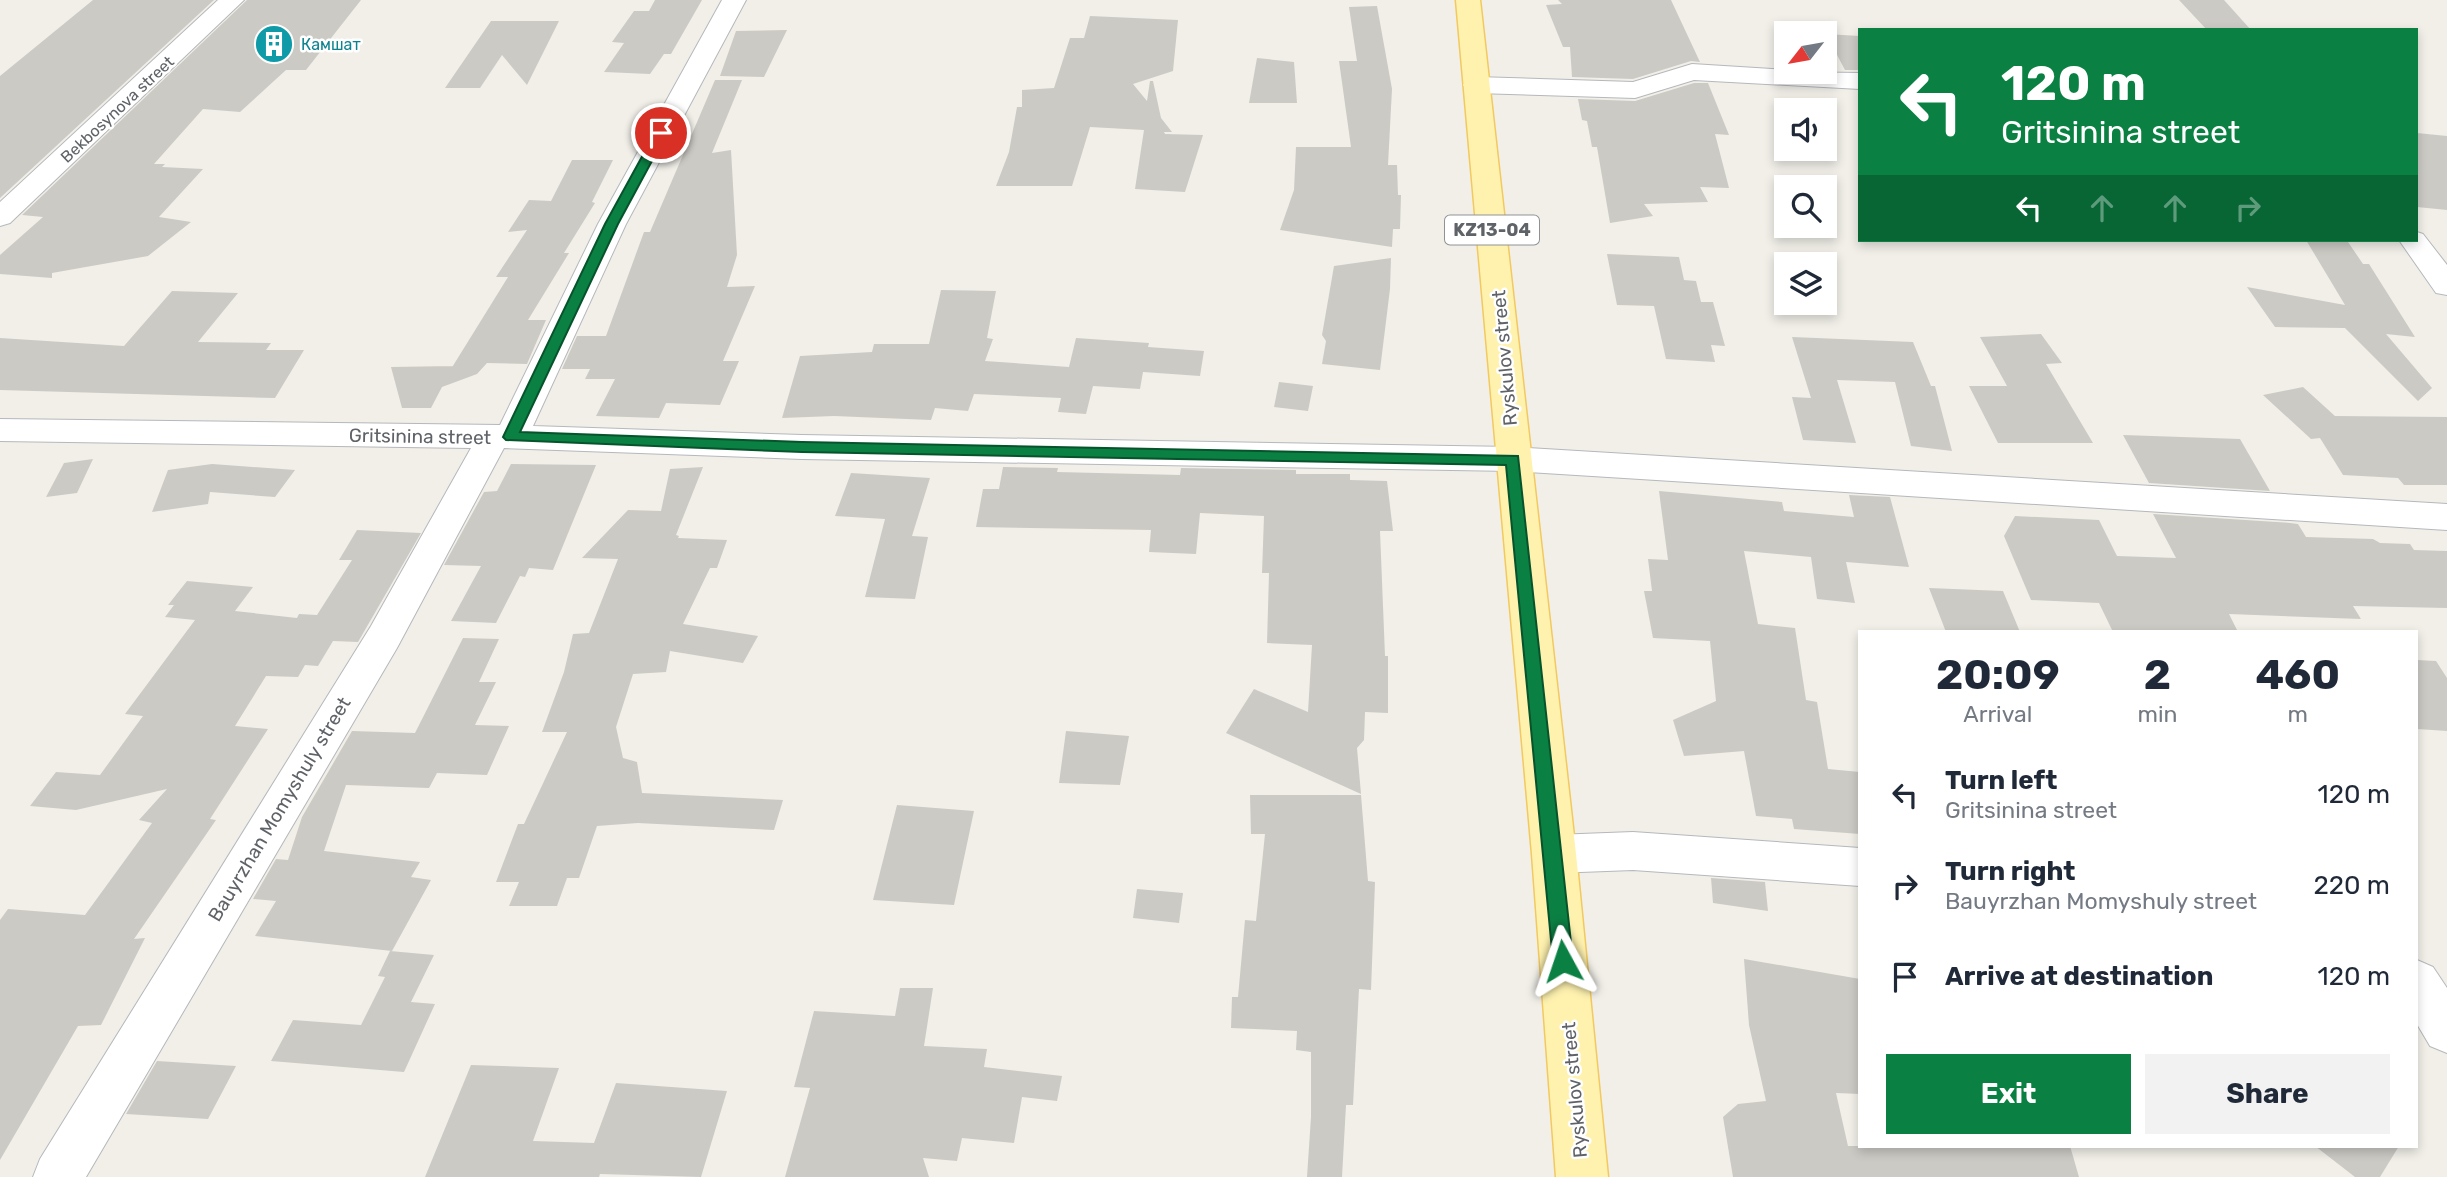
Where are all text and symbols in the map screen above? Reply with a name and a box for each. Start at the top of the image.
north arrow [1774,21,1838,84]
map controls [1774,21,1837,315]
building icon: Камшат [253,23,295,65]
place label: Камшат [301,35,361,54]
street label: Bekbosynova street [57,52,178,167]
text: 120 m [2001,54,2146,112]
icon: left [1886,56,1977,147]
button: sound [1774,98,1837,161]
pin [631,103,691,163]
text: Gritsinina street [2001,113,2240,151]
icon: arrive [642,114,680,152]
button: search [1774,175,1837,238]
icon: left [2010,189,2048,227]
icon: ahead [2083,189,2121,227]
icon: ahead [2156,189,2194,227]
icon: right [2229,189,2267,227]
road number: KZ13-04 [1445,215,1539,244]
button: layers [1774,252,1837,315]
street label: Ryskulov street [1487,289,1522,427]
street label: Gritsinina street [349,424,492,449]
text: 20:09 [1936,650,2060,700]
text: 2 [2144,650,2171,700]
text: 460 [2255,650,2340,700]
street label: Bauyrzhan Momyshuly street [203,692,356,926]
text: Arrival [1963,700,2032,728]
text: min [2138,700,2177,728]
text: m [2287,700,2308,728]
text: Turn left [1945,765,2057,796]
icon: left [1886,776,1924,814]
text: 120 m [2318,779,2390,810]
text: Gritsinina street [1945,796,2117,824]
text: Turn right [1945,856,2075,887]
icon: right [1886,867,1924,905]
text: 220 m [2313,870,2390,901]
text: Bauyrzhan Momyshuly street [1945,887,2257,915]
position arrow [1526,924,1600,998]
icon: arrive [1886,958,1924,996]
text: Arrive at destination [1945,961,2213,992]
text: 120 m [2318,961,2390,992]
street label: Ryskulov street [1557,1021,1592,1159]
button: Exit [1886,1054,2131,1134]
button: Share [2145,1054,2390,1134]

